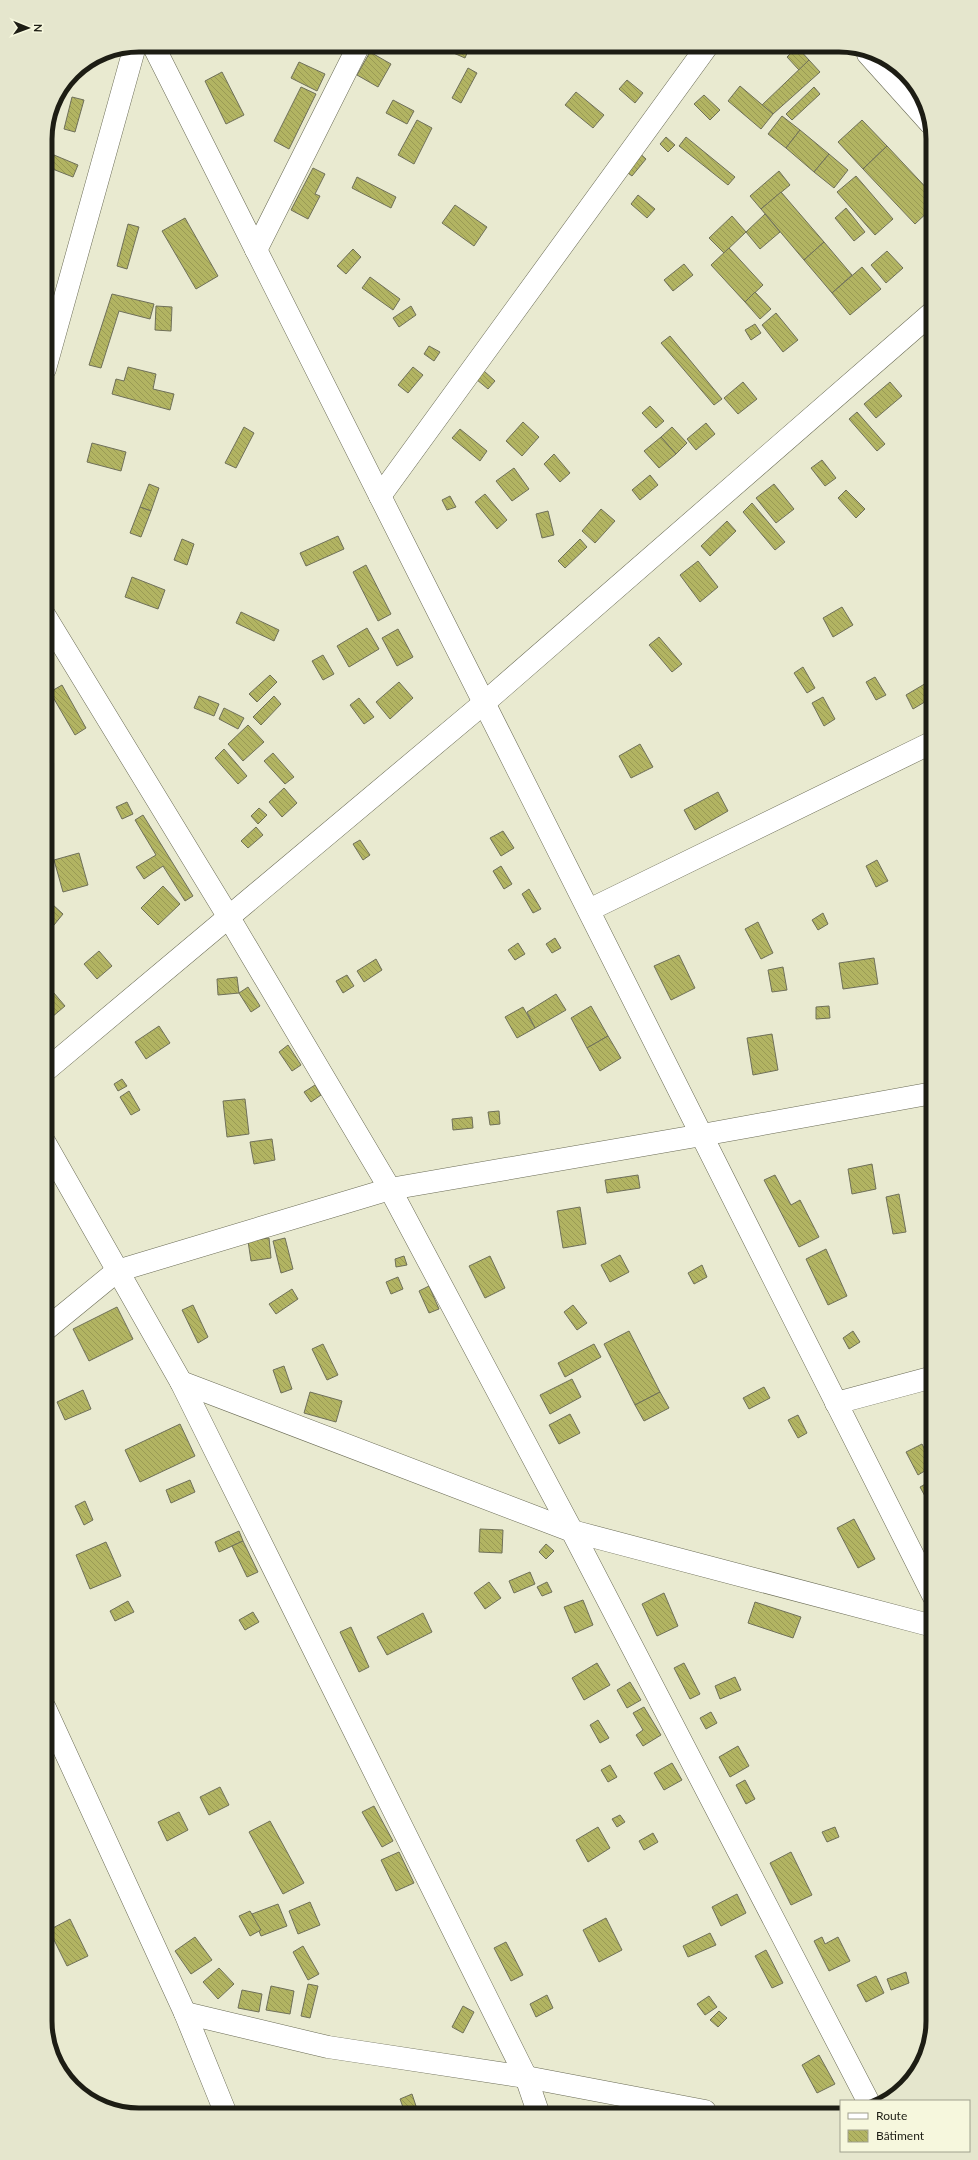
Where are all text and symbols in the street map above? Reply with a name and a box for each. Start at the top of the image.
north arrow [8,8,48,48]
text: N [32,24,45,33]
legend [840,2100,970,2152]
text: Route [876,2108,907,2123]
text: Bâtiment [876,2128,925,2143]

